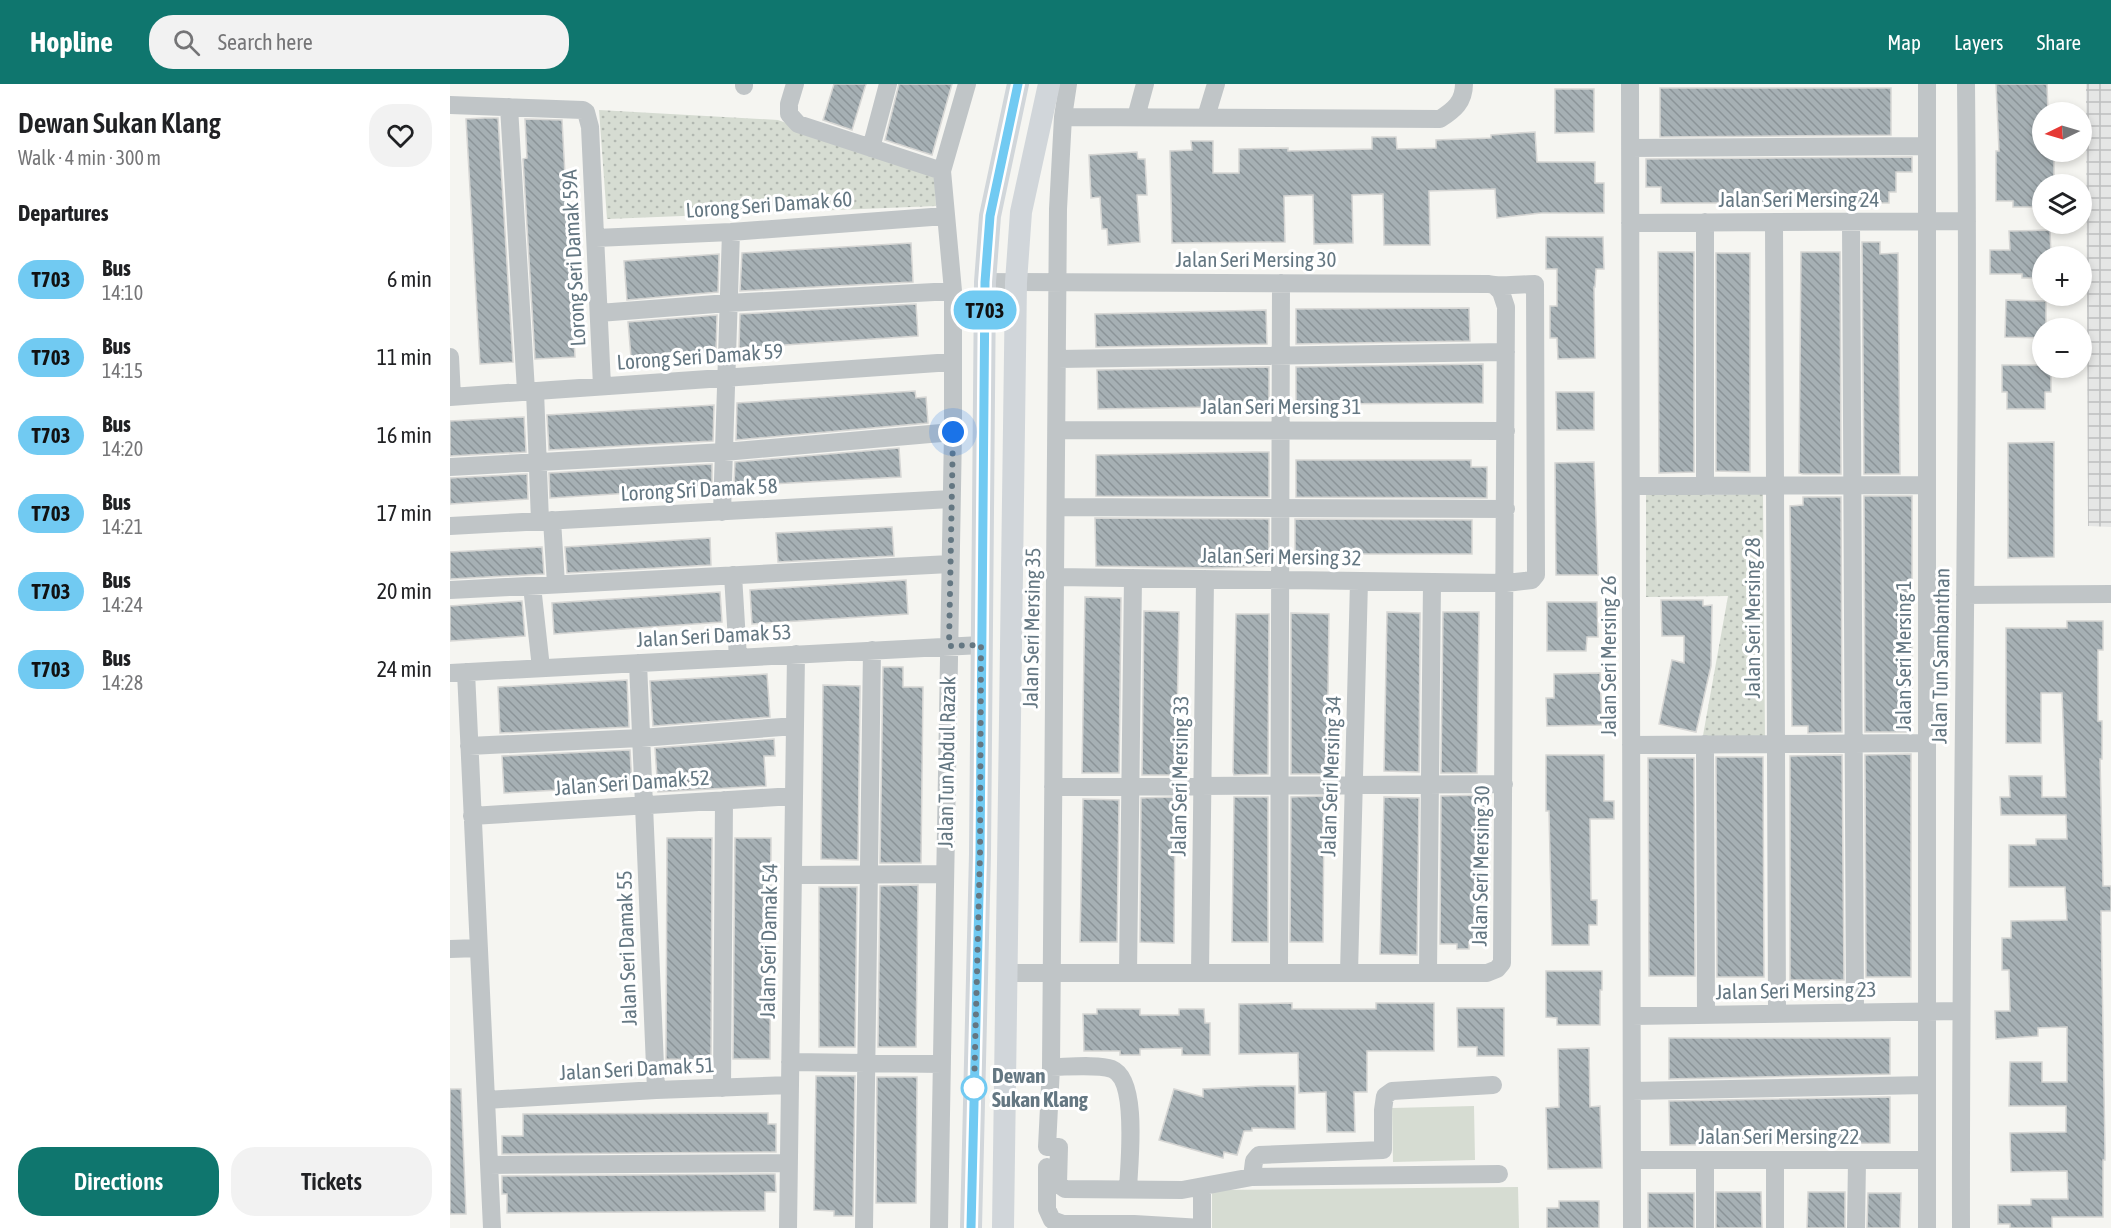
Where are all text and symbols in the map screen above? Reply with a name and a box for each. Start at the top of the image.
search box [149,15,569,69]
text: Hopline [30,26,113,58]
icon: search [170,26,203,59]
text: Search here [218,29,313,55]
text: Map [1887,30,1921,54]
text: Layers [1954,30,2004,54]
text: Share [2037,30,2081,54]
north arrow [2032,102,2092,162]
map controls [2032,102,2092,378]
button: heart [369,104,432,167]
text: Dewan Sukan Klang [18,107,221,139]
text: Walk · 4 min · 300 m [18,146,161,169]
street label: Lorong Seri Damak 59A [556,168,590,347]
button: layers [2032,174,2092,234]
street label: Lorong Seri Damak 60 [685,186,853,222]
street label: Jalan Seri Mersing 24 [1718,187,1880,211]
text: Departures [18,200,108,226]
button: + [2032,246,2092,306]
street label: Jalan Seri Mersing 30 [1175,247,1337,271]
text: Bus [102,255,131,281]
text: 6 min [387,266,432,292]
text: T703 [32,267,70,291]
text: 14:10 [102,281,143,304]
line badge: T703 [943,290,1027,330]
text: T703 [966,298,1004,322]
button: − [2032,318,2092,378]
text: Bus [102,333,131,359]
street label: Lorong Seri Damak 59 [616,338,784,374]
text: 11 min [377,344,432,370]
text: T703 [32,345,70,369]
text: 14:15 [102,359,143,382]
street label: Jalan Seri Mersing 31 [1200,394,1362,418]
text: Bus [102,411,131,437]
your location [938,417,968,447]
text: 16 min [377,422,432,448]
text: T703 [32,423,70,447]
text: 14:20 [102,437,143,460]
street label: Lorong Sri Damak 58 [620,473,778,505]
text: Bus [102,489,131,515]
text: 17 min [377,500,432,526]
text: T703 [32,501,70,525]
text: 14:21 [102,515,143,538]
street label: Jalan Seri Mersing 28 [1740,537,1764,699]
street label: Jalan Seri Mersing 32 [1200,543,1362,569]
street label: Jalan Seri Mersing 35 [1018,547,1044,709]
text: Bus [102,567,131,593]
street label: Jalan Tun Sambanthan [1926,568,1954,744]
street label: Jalan Seri Mersing 26 [1596,575,1620,737]
text: 20 min [377,578,432,604]
text: T703 [32,579,70,603]
street label: Jalan Seri Mersing 1 [1891,580,1915,732]
text: 14:24 [102,593,143,616]
street label: Jalan Seri Damak 53 [636,619,792,651]
text: Bus [102,645,131,671]
text: 24 min [377,656,432,682]
text: T703 [32,657,70,681]
text: 14:28 [102,671,143,694]
street label: Jalan Tun Abdul Razak [933,676,959,848]
street label: Jalan Seri Mersing 33 [1166,695,1192,857]
street label: Jalan Seri Mersing 34 [1315,695,1345,857]
street label: Jalan Seri Damak 52 [554,765,710,799]
street label: Jalan Seri Mersing 30 [1467,785,1493,947]
street label: Jalan Seri Damak 54 [755,863,781,1019]
street label: Jalan Seri Damak 55 [611,870,641,1026]
street label: Jalan Seri Mersing 23 [1715,977,1877,1003]
street label: Jalan Seri Damak 51 [559,1052,715,1084]
place label: Dewan Sukan Klang [992,1063,1089,1111]
marker: Dewan Sukan Klang [961,1075,987,1101]
street label: Jalan Seri Mersing 22 [1698,1124,1860,1148]
button: Directions [18,1147,219,1216]
button: Tickets [231,1147,432,1216]

